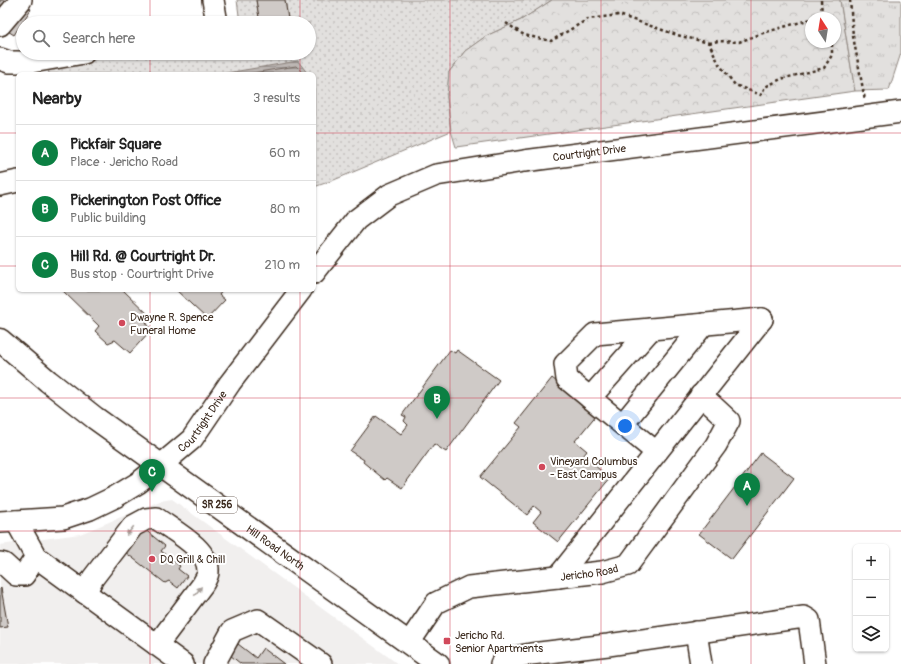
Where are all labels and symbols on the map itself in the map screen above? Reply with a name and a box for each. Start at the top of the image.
north arrow [805,12,841,48]
street label: Courtright Drive [552,141,627,164]
place label: Dwayne R. Spence Funeral Home [130,311,214,337]
marker: Dwayne R. Spence Funeral Home [117,318,127,328]
pin: B [424,386,450,419]
street label: Courtright Drive [175,388,230,455]
your location [615,416,635,436]
place label: Vineyard Columbus - East Campus [550,455,638,481]
pin: C [139,459,165,492]
marker: Vineyard Columbus - East Campus [537,462,547,472]
pin: A [734,473,760,506]
road number: SR 256 [197,497,237,513]
street label: Hill Road North [244,522,307,573]
one-way arrow [125,526,134,537]
place label: DQ Grill & Chill [160,553,225,566]
marker: DQ Grill & Chill [147,554,157,564]
street label: Jericho Road [560,561,620,583]
one-way arrow [194,585,202,596]
place label: Jericho Rd. Senior Apartments [455,629,543,655]
marker: Jericho Rd. Senior Apartments [442,636,452,646]

